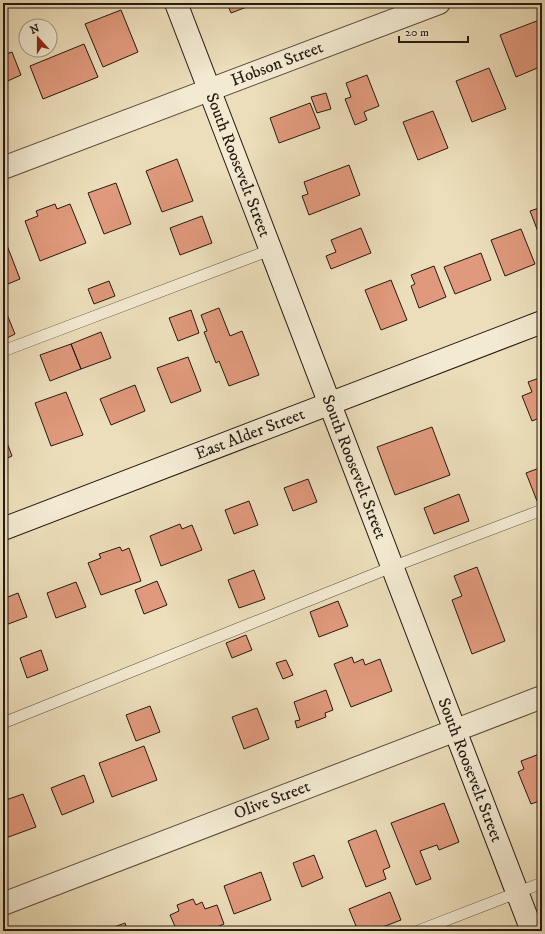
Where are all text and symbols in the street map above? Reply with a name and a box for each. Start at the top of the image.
north arrow [18,18,58,58]
scale bar [399,18,468,44]
text: N [28,21,41,38]
text: 20 m [405,25,429,40]
street label: Hobson Street [228,36,327,92]
street label: South Roosevelt Street [200,90,276,241]
street label: South Roosevelt Street [316,392,392,543]
street label: East Alder Street [192,403,308,465]
street label: South Roosevelt Street [432,695,508,846]
street label: Olive Street [231,775,314,825]

